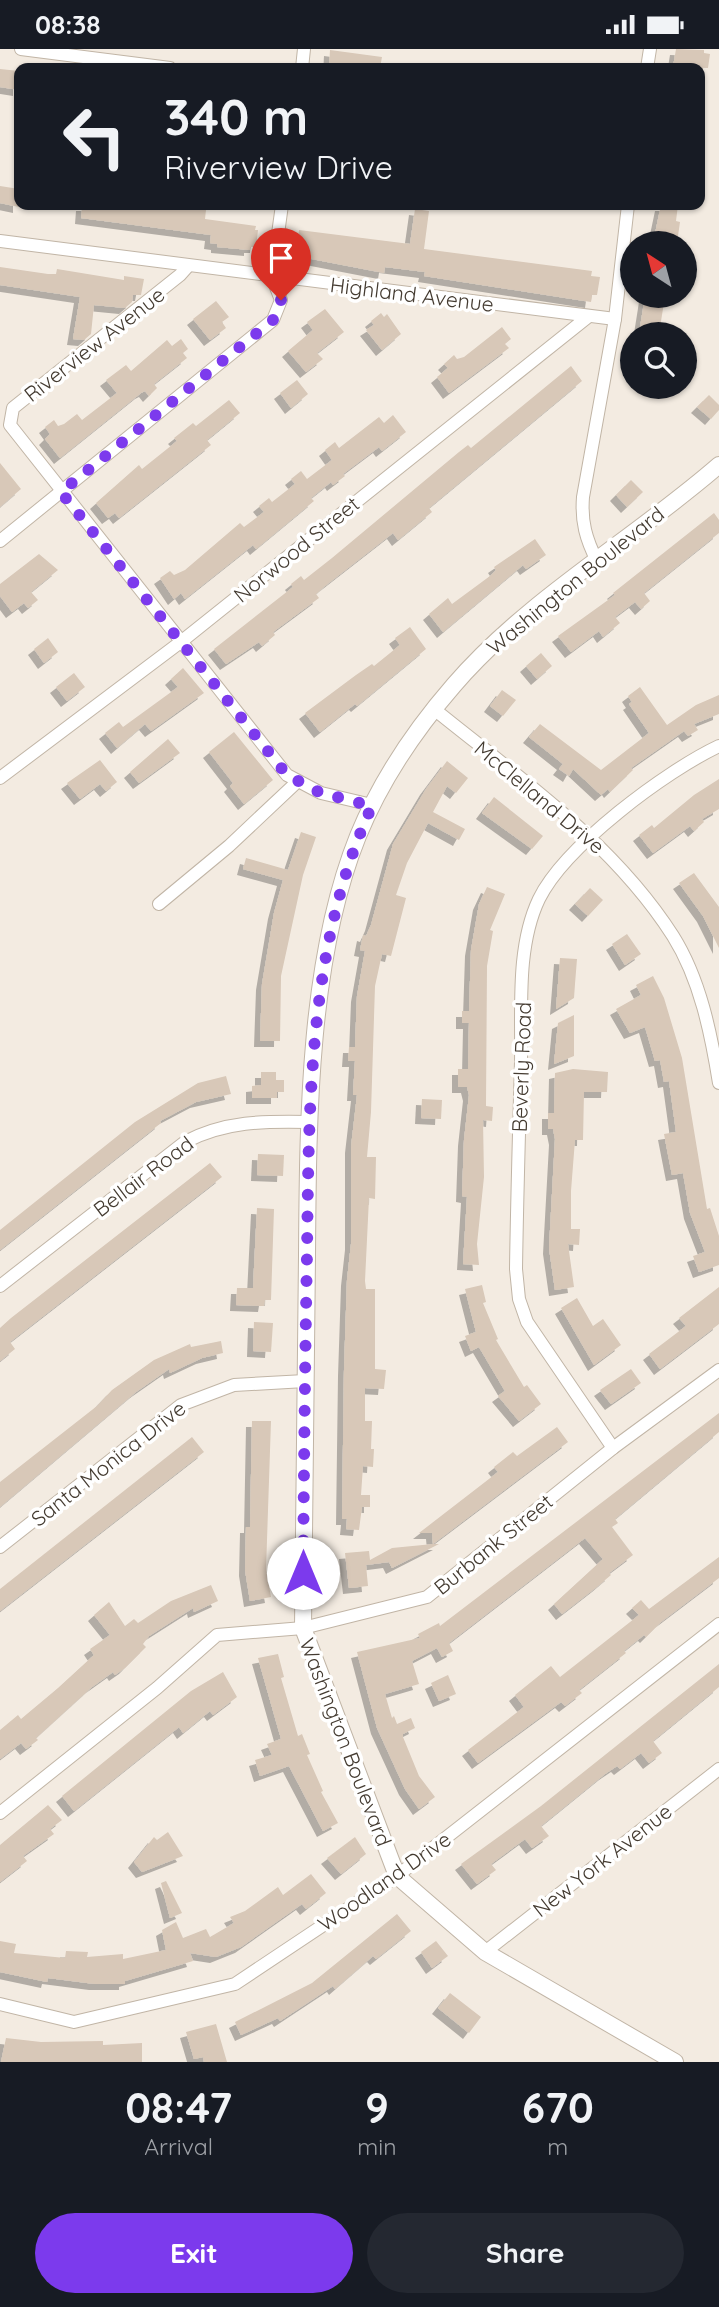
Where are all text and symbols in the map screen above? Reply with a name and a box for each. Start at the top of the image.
text: 08:38 [35,8,101,41]
text: 340 m [164,86,308,147]
icon: left [49,91,140,182]
text: Riverview Drive [164,147,393,187]
pin [251,228,311,300]
north arrow [620,231,696,308]
map controls [620,231,697,399]
icon: arrive [262,239,300,277]
street label: Highland Avenue [329,271,495,317]
street label: Riverview Avenue [18,281,170,407]
button: search [620,322,697,399]
street label: Norwood Street [228,490,364,608]
street label: Washington Boulevard [481,500,669,660]
street label: McClelland Drive [470,735,610,859]
street label: Beverly Road [506,1001,536,1133]
street label: Bellair Road [88,1130,198,1222]
street label: Santa Monica Drive [26,1395,190,1531]
street label: Burbank Street [428,1488,558,1600]
position arrow [266,1536,340,1610]
street label: Washington Boulevard [294,1634,398,1850]
street label: New York Avenue [527,1798,677,1922]
street label: Woodland Drive [312,1825,456,1937]
text: 08:47 [125,2081,232,2134]
text: 9 [365,2081,389,2134]
text: 670 [522,2081,594,2134]
text: Arrival [144,2132,213,2161]
text: min [357,2132,396,2161]
text: m [547,2132,568,2161]
button: Exit [35,2213,353,2293]
button: Share [367,2213,684,2293]

